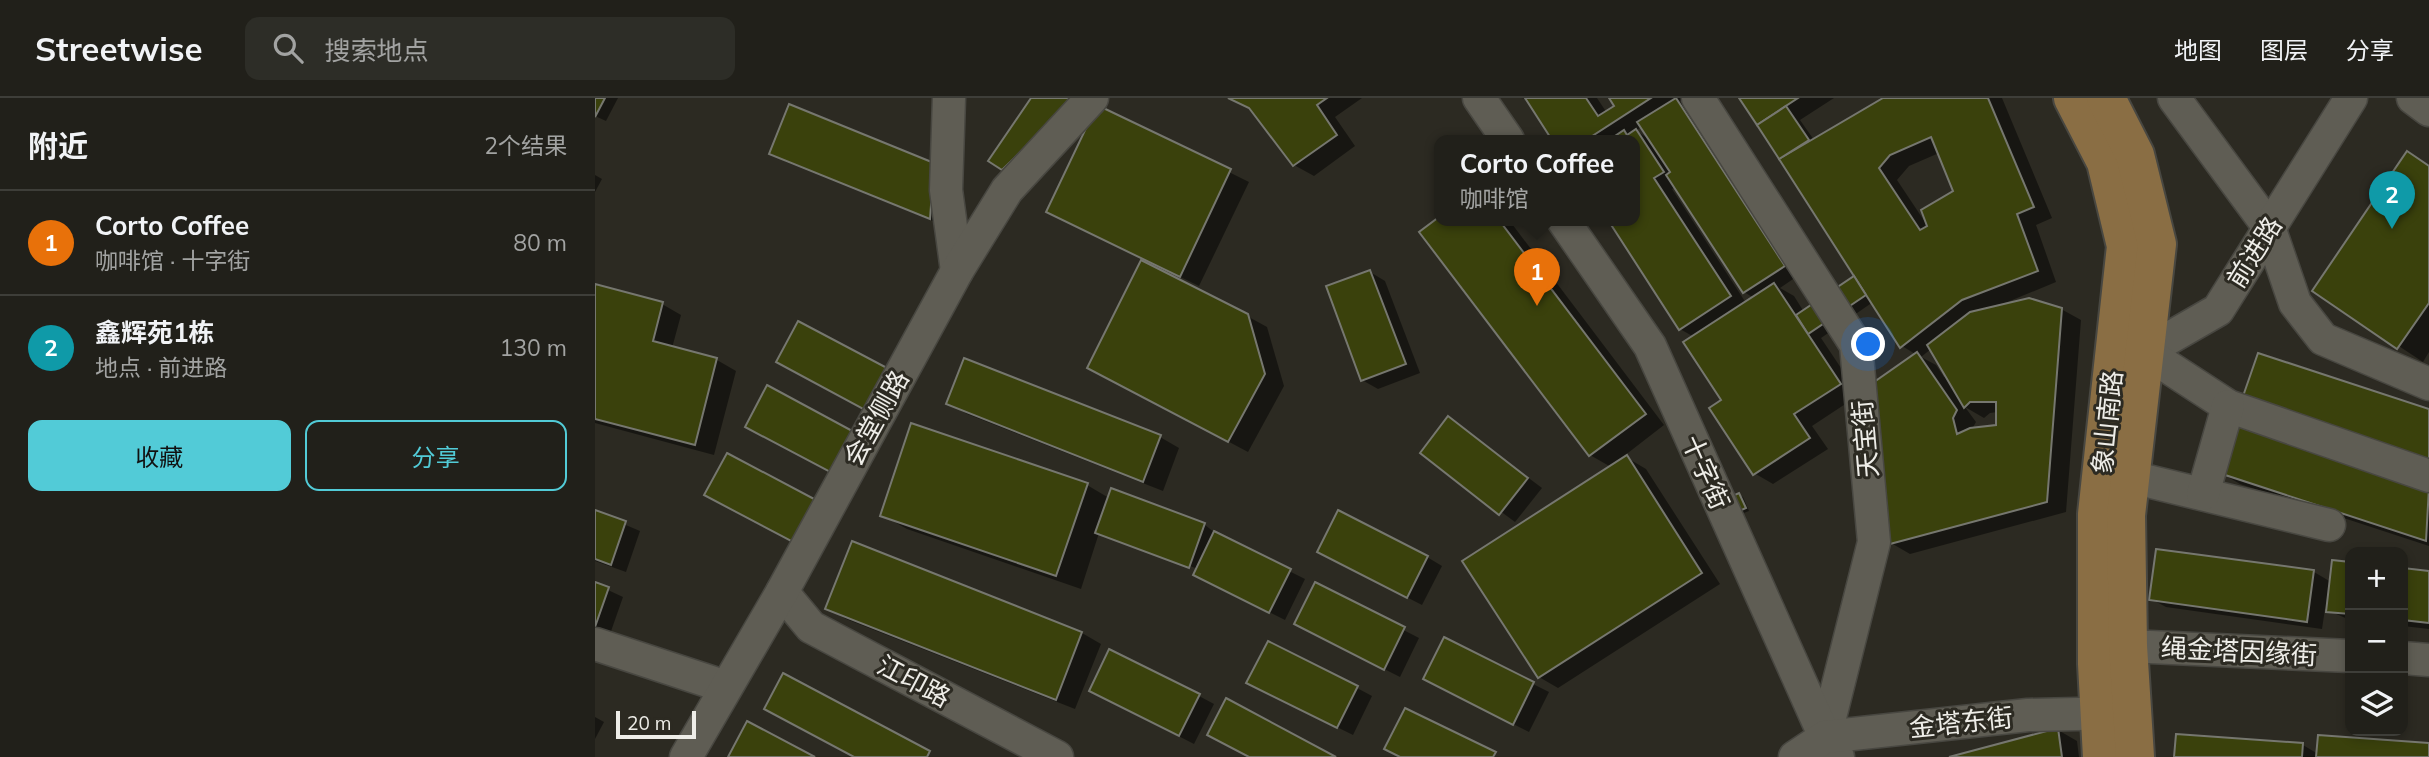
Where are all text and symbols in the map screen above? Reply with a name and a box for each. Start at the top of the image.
search box [245,17,735,80]
text: Streetwise [35,28,203,69]
icon: search [269,29,307,67]
text: 搜索地点 [325,34,429,67]
text: 地图 [2174,35,2222,65]
text: 图层 [2260,35,2308,65]
text: 分享 [2346,35,2394,65]
text: 附近 [28,127,88,165]
text: 2个结果 [484,131,567,160]
popup [1434,135,1640,226]
text: Corto Coffee [1460,147,1614,180]
pin: 2 [2369,171,2415,229]
text: 咖啡馆 [1460,184,1529,213]
text: Corto Coffee [95,209,249,242]
street label: 前进路 [2219,210,2289,294]
text: 1 [44,228,58,257]
text: 80 m [513,228,567,257]
text: 咖啡馆 · 十字街 [95,246,250,275]
pin: 1 [1514,248,1560,306]
text: 鑫辉苑1栋 [95,316,215,349]
your location [1851,327,1885,361]
text: 2 [44,333,58,362]
text: 130 m [499,333,567,362]
text: 地点 · 前进路 [95,353,227,382]
street label: 会堂侧路 [836,365,916,471]
street label: 象山南路 [2085,369,2129,475]
street label: 天宝街 [1845,399,1885,479]
button: 收藏 [28,420,291,491]
button: 分享 [305,420,567,491]
street label: 十字街 [1675,430,1737,514]
map controls [2345,547,2408,736]
button: + [2345,547,2408,610]
button: − [2345,610,2408,673]
street label: 绳金塔因缘街 [2160,630,2318,672]
street label: 江印路 [872,648,956,714]
button: layers [2345,673,2408,736]
street label: 金塔东街 [1908,700,2014,744]
scale bar [616,708,697,740]
text: 20 m [627,711,671,735]

